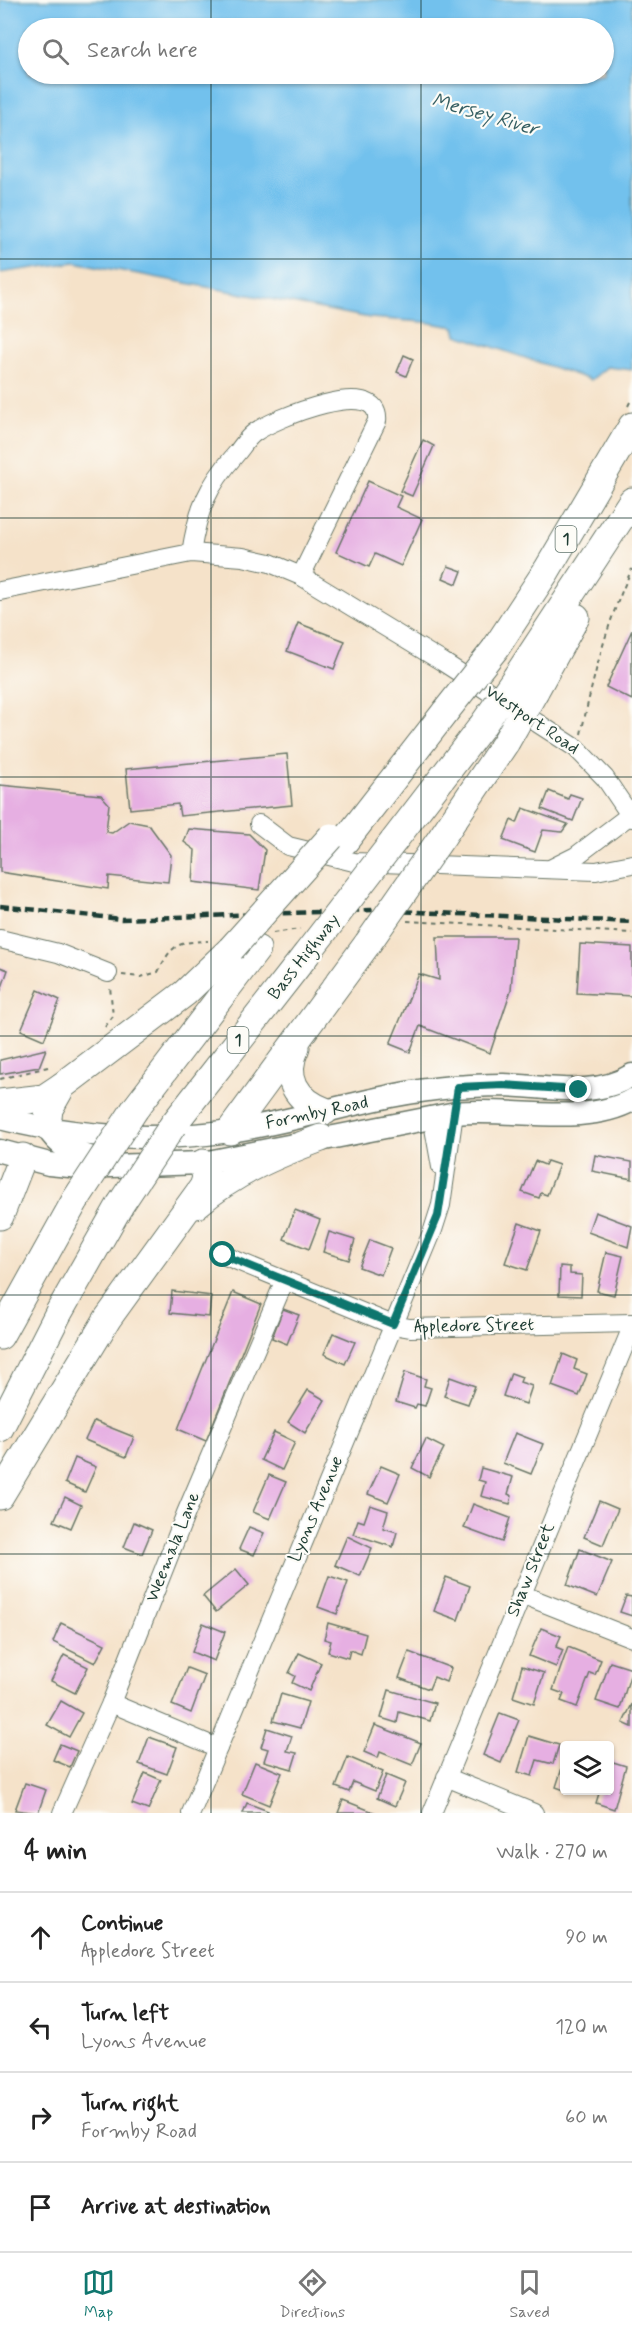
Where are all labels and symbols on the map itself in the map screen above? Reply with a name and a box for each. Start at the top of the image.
water label: Mersey River [428,87,544,144]
road number: 1 [556,526,576,552]
street label: Westport Road [480,680,584,760]
street label: Bass Highway [263,909,347,1006]
road number: 1 [228,1027,248,1053]
route end [565,1076,591,1102]
street label: Formby Road [264,1090,370,1136]
route start [209,1241,235,1267]
street label: Appledore Street [414,1313,535,1340]
street label: Lyons Avenue [283,1452,349,1566]
street label: Weemala Lane [140,1488,206,1606]
street label: Shaw Street [501,1519,561,1620]

